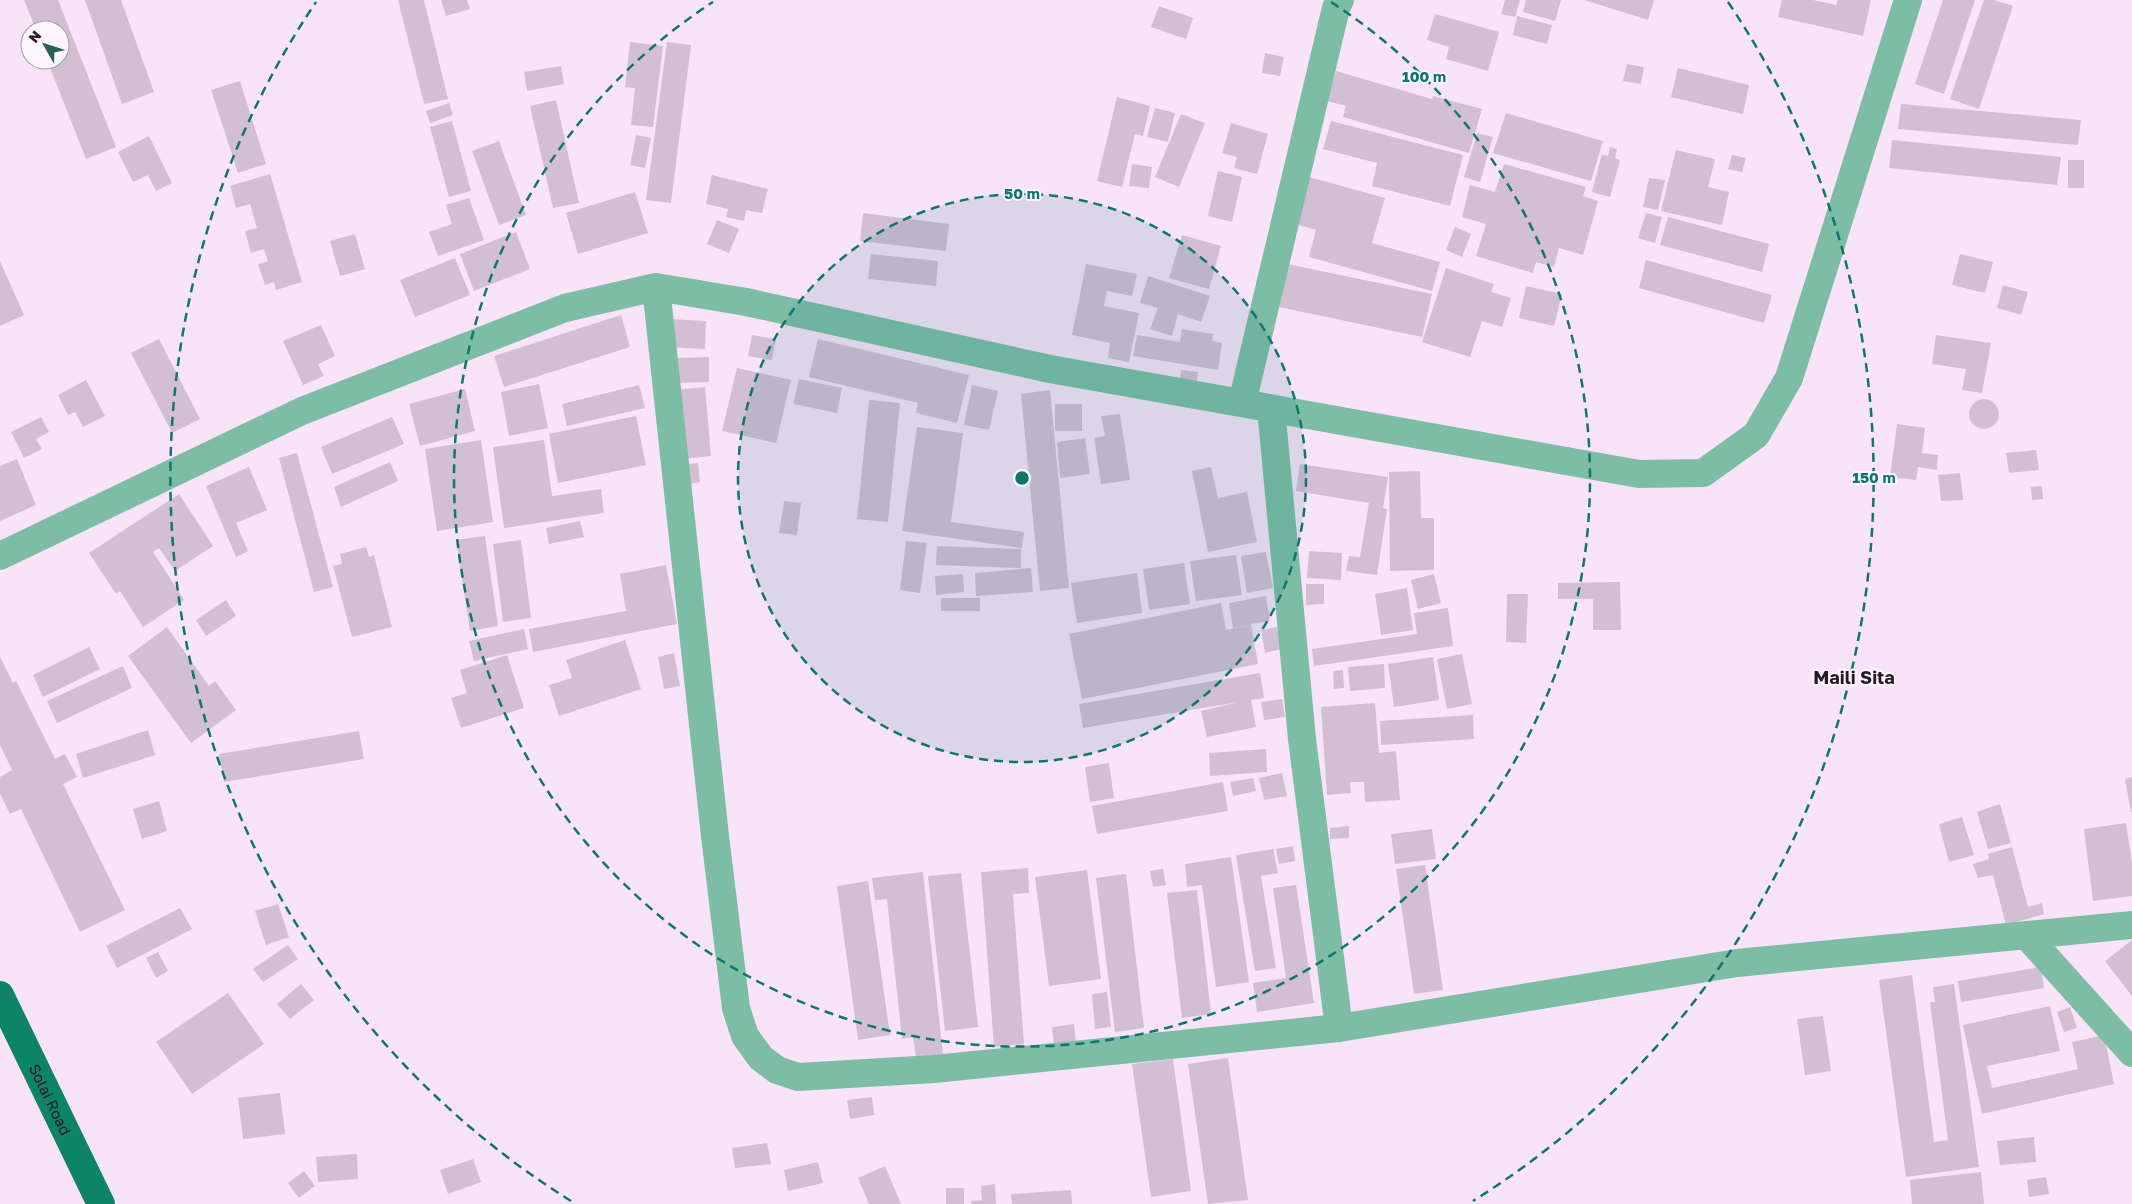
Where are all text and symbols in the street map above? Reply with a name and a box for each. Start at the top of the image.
north arrow [20,20,70,70]
text: N [25,27,44,46]
text: 100 m [1402,67,1446,85]
text: 50 m [1004,184,1040,202]
text: 150 m [1852,468,1896,486]
centre of rings [1013,469,1031,487]
district label: Maili Sita [1813,666,1895,688]
street label: Solai Road [26,1061,75,1138]

